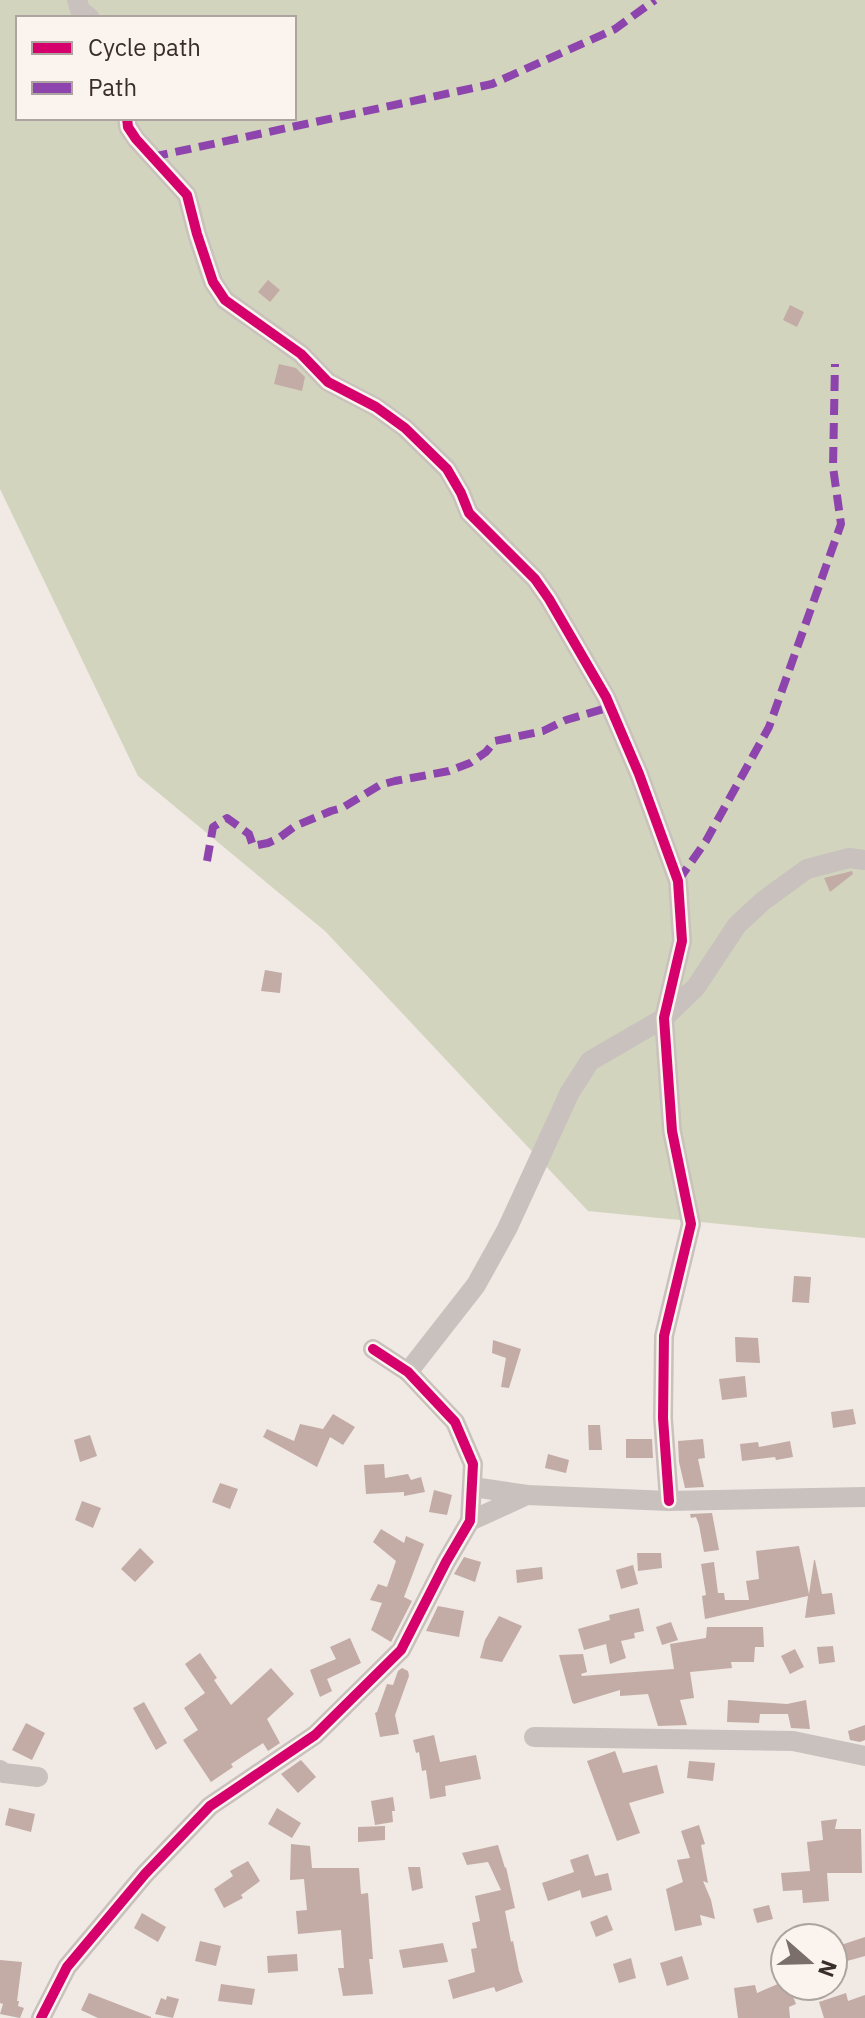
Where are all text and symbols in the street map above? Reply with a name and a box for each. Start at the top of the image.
legend [16,16,296,120]
text: Cycle path [88,31,201,63]
text: Path [88,71,137,103]
north arrow [769,1922,849,2002]
text: N [812,1957,845,1981]

